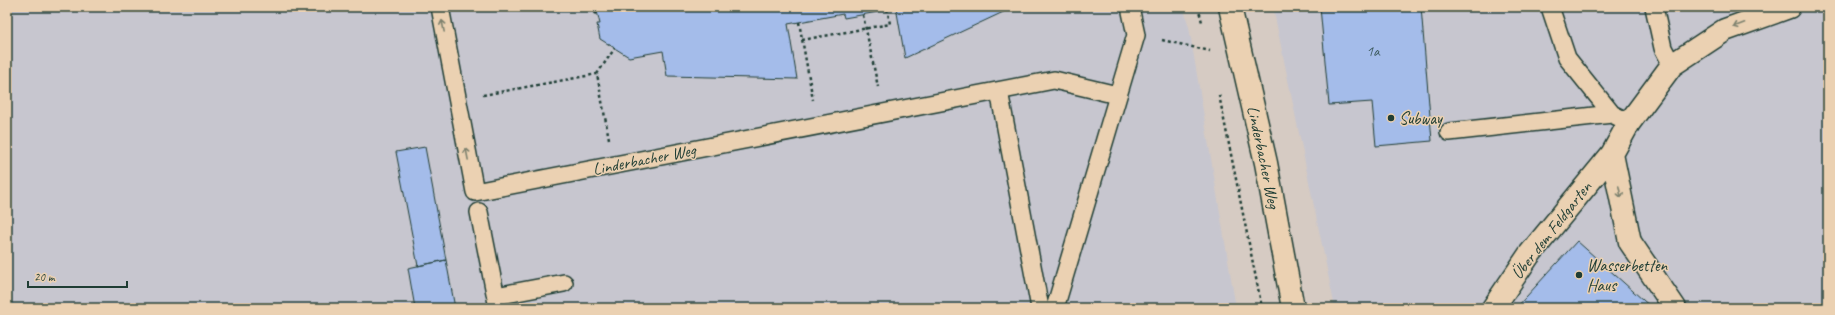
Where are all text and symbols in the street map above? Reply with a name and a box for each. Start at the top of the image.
one-way arrow [439,20,447,33]
one-way arrow [1734,21,1746,29]
house number: 1a [1366,42,1381,61]
street label: Linderbacher Weg [1242,104,1285,212]
place label: Subway [1399,108,1443,129]
marker: Subway [1386,113,1396,123]
street label: Linderbacher Weg [591,139,699,180]
one-way arrow [463,148,471,161]
street label: Über dem Feldgarten [1507,176,1597,283]
one-way arrow [1616,185,1624,198]
place label: Wasserbetten Haus [1587,255,1669,296]
scale bar [28,263,127,289]
text: 20 m [34,269,56,285]
marker: Wasserbetten Haus [1574,270,1584,280]

